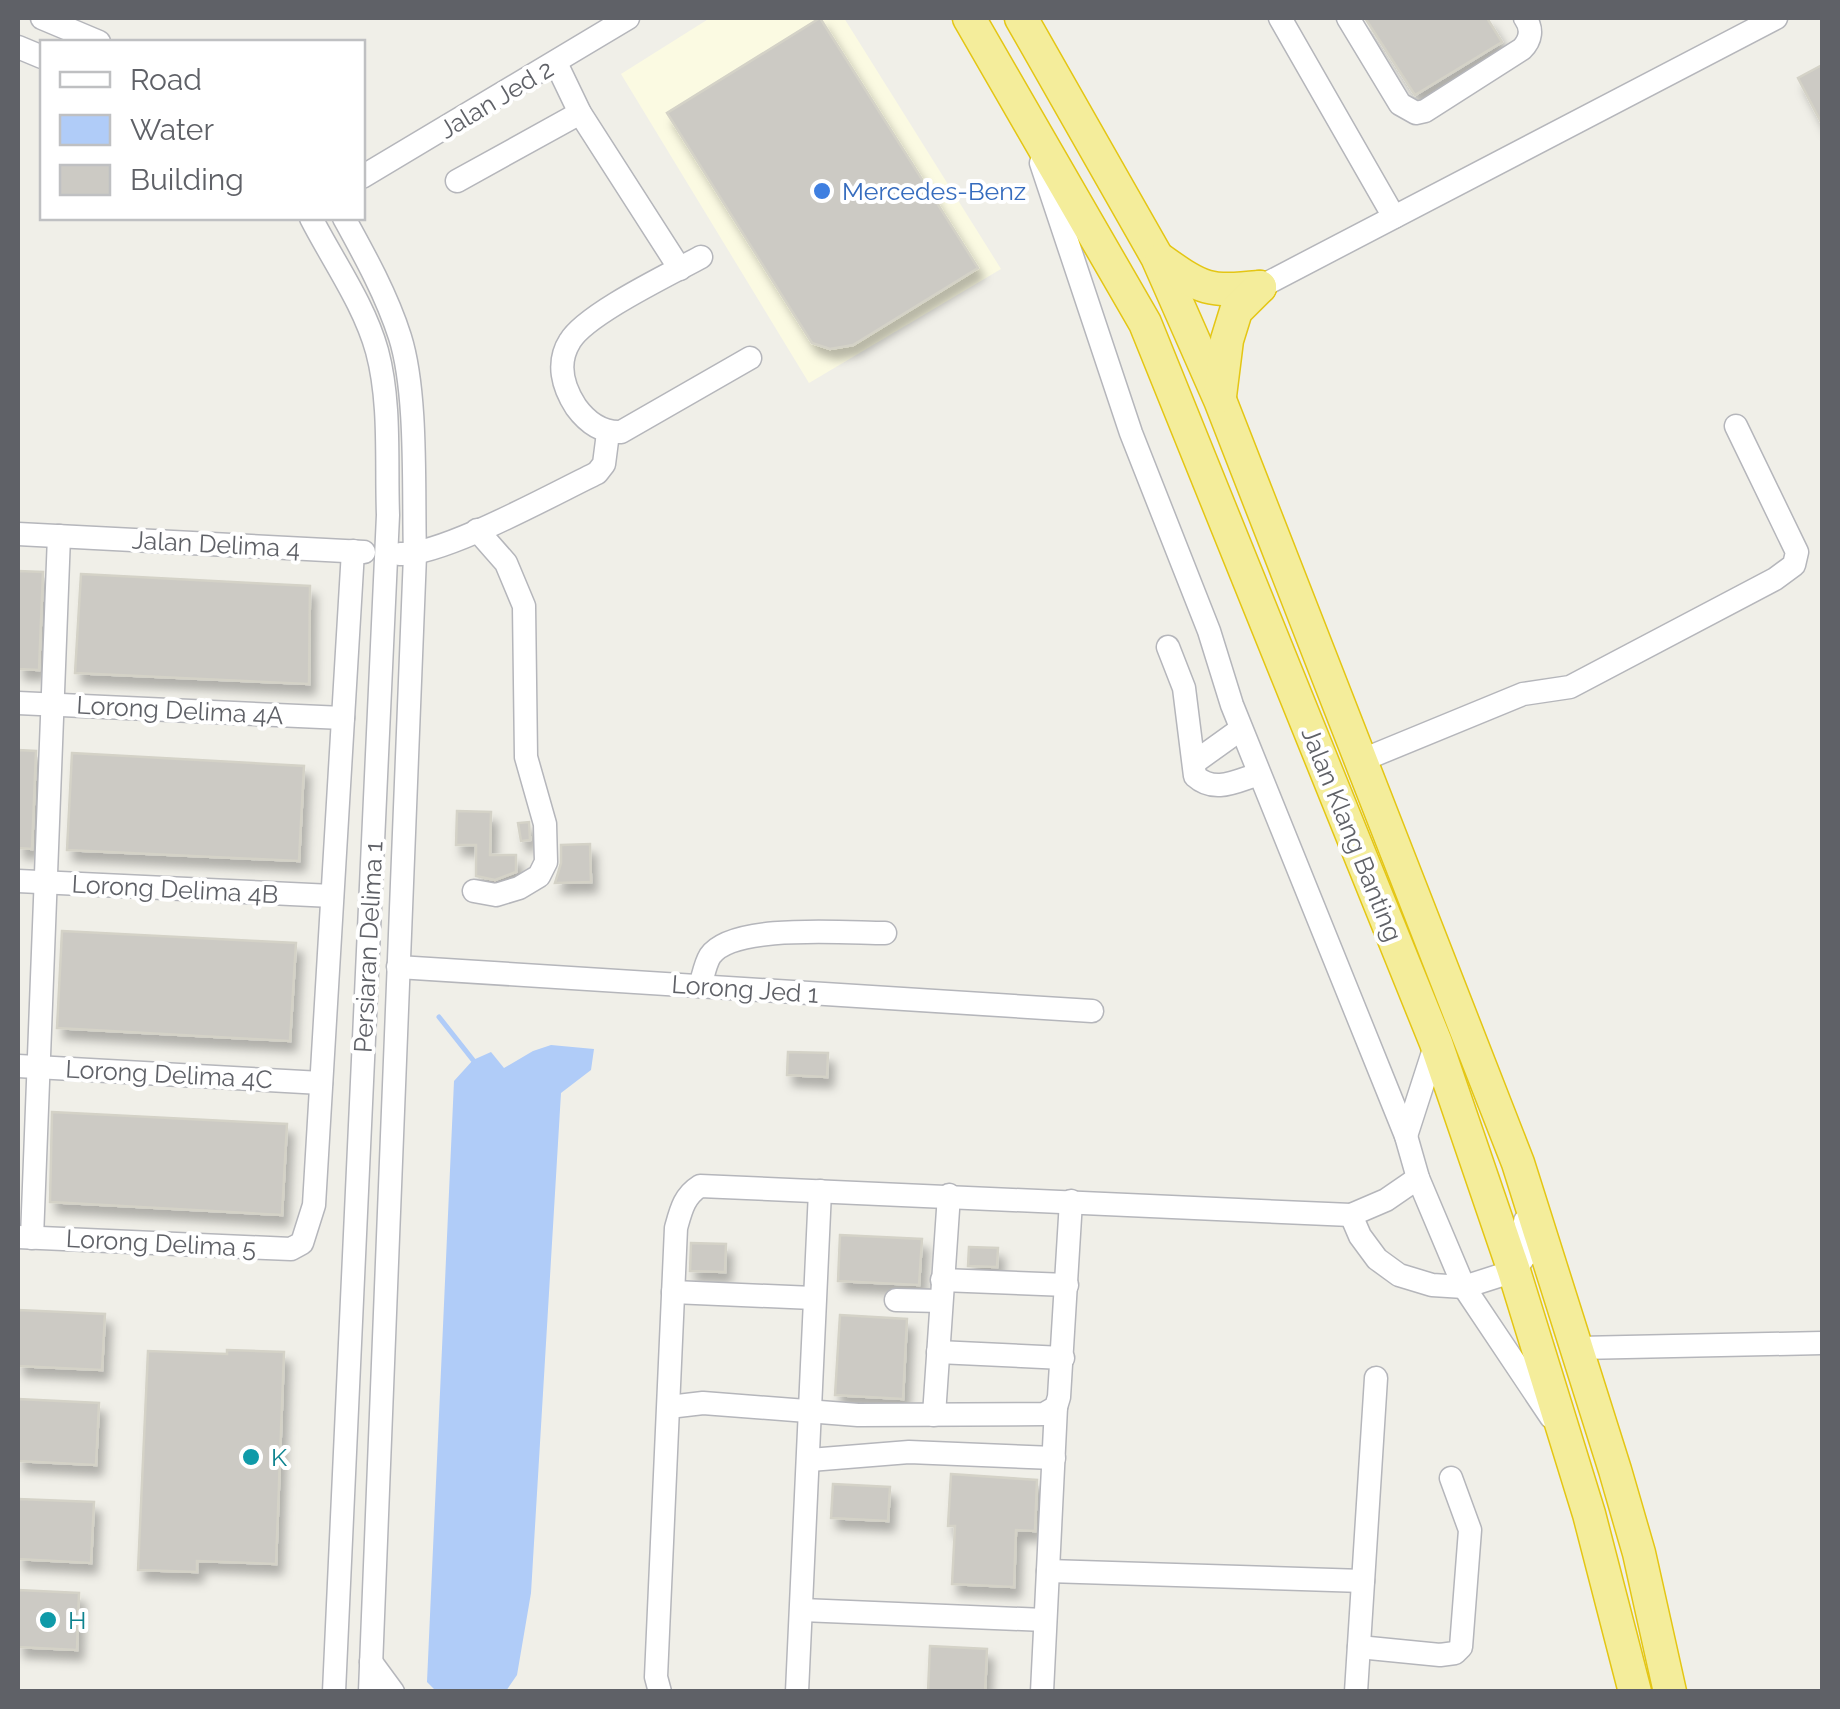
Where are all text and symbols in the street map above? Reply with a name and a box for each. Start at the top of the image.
legend [40,40,365,220]
street label: Jalan Jed 2 [434,53,558,145]
text: Road [130,62,202,97]
text: Water [130,112,214,147]
text: Building [130,162,244,197]
place label: Mercedes-Benz [842,176,1026,206]
marker: Mercedes-Benz [811,180,833,202]
street label: Jalan Delima 4 [131,525,301,563]
street label: Lorong Delima 4A [76,690,284,730]
street label: Jalan Klang Banting [1295,723,1409,945]
street label: Persiaran Delima 1 [347,840,389,1053]
street label: Lorong Delima 4B [71,869,279,909]
street label: Lorong Jed 1 [671,969,820,1009]
street label: Lorong Delima 4C [65,1054,273,1094]
street label: Lorong Delima 5 [65,1223,257,1263]
place label: K [271,1442,288,1472]
marker: K [240,1446,262,1468]
place label: H [68,1605,86,1635]
marker: H [37,1609,59,1631]

